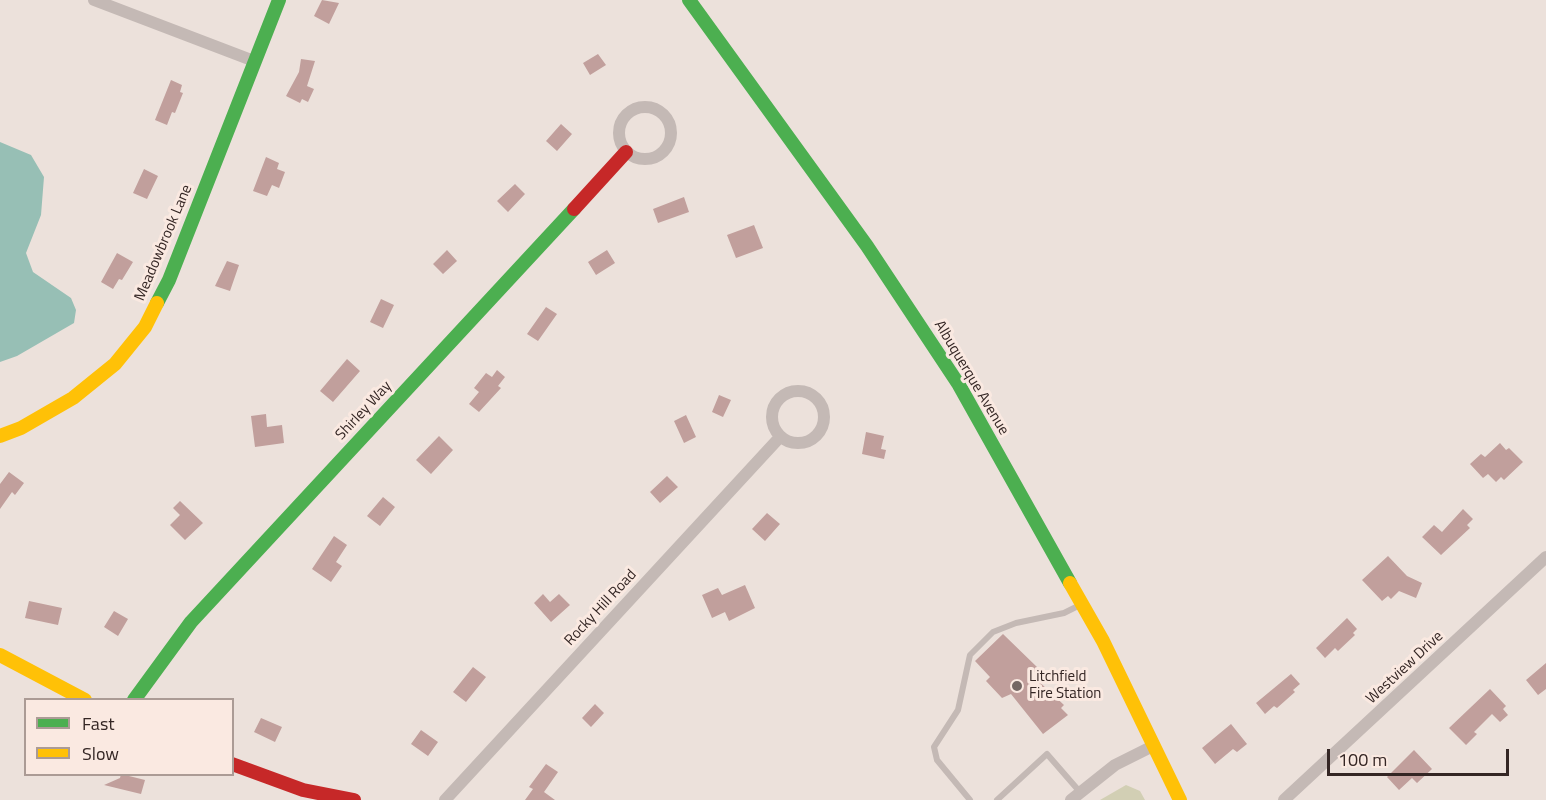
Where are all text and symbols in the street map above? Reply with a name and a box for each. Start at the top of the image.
street label: Meadowbrook Lane [131,182,197,304]
street label: Albuquerque Avenue [930,318,1012,438]
street label: Shirley Way [332,378,396,444]
street label: Rocky Hill Road [561,566,641,650]
street label: Westview Drive [1363,628,1447,708]
place label: Litchfield Fire Station [1029,668,1101,703]
marker: Litchfield Fire Station [1010,679,1024,693]
legend [24,698,234,776]
text: Fast [82,710,115,737]
scale bar [1330,737,1512,775]
text: Slow [82,740,119,767]
text: 100 m [1338,746,1387,773]

